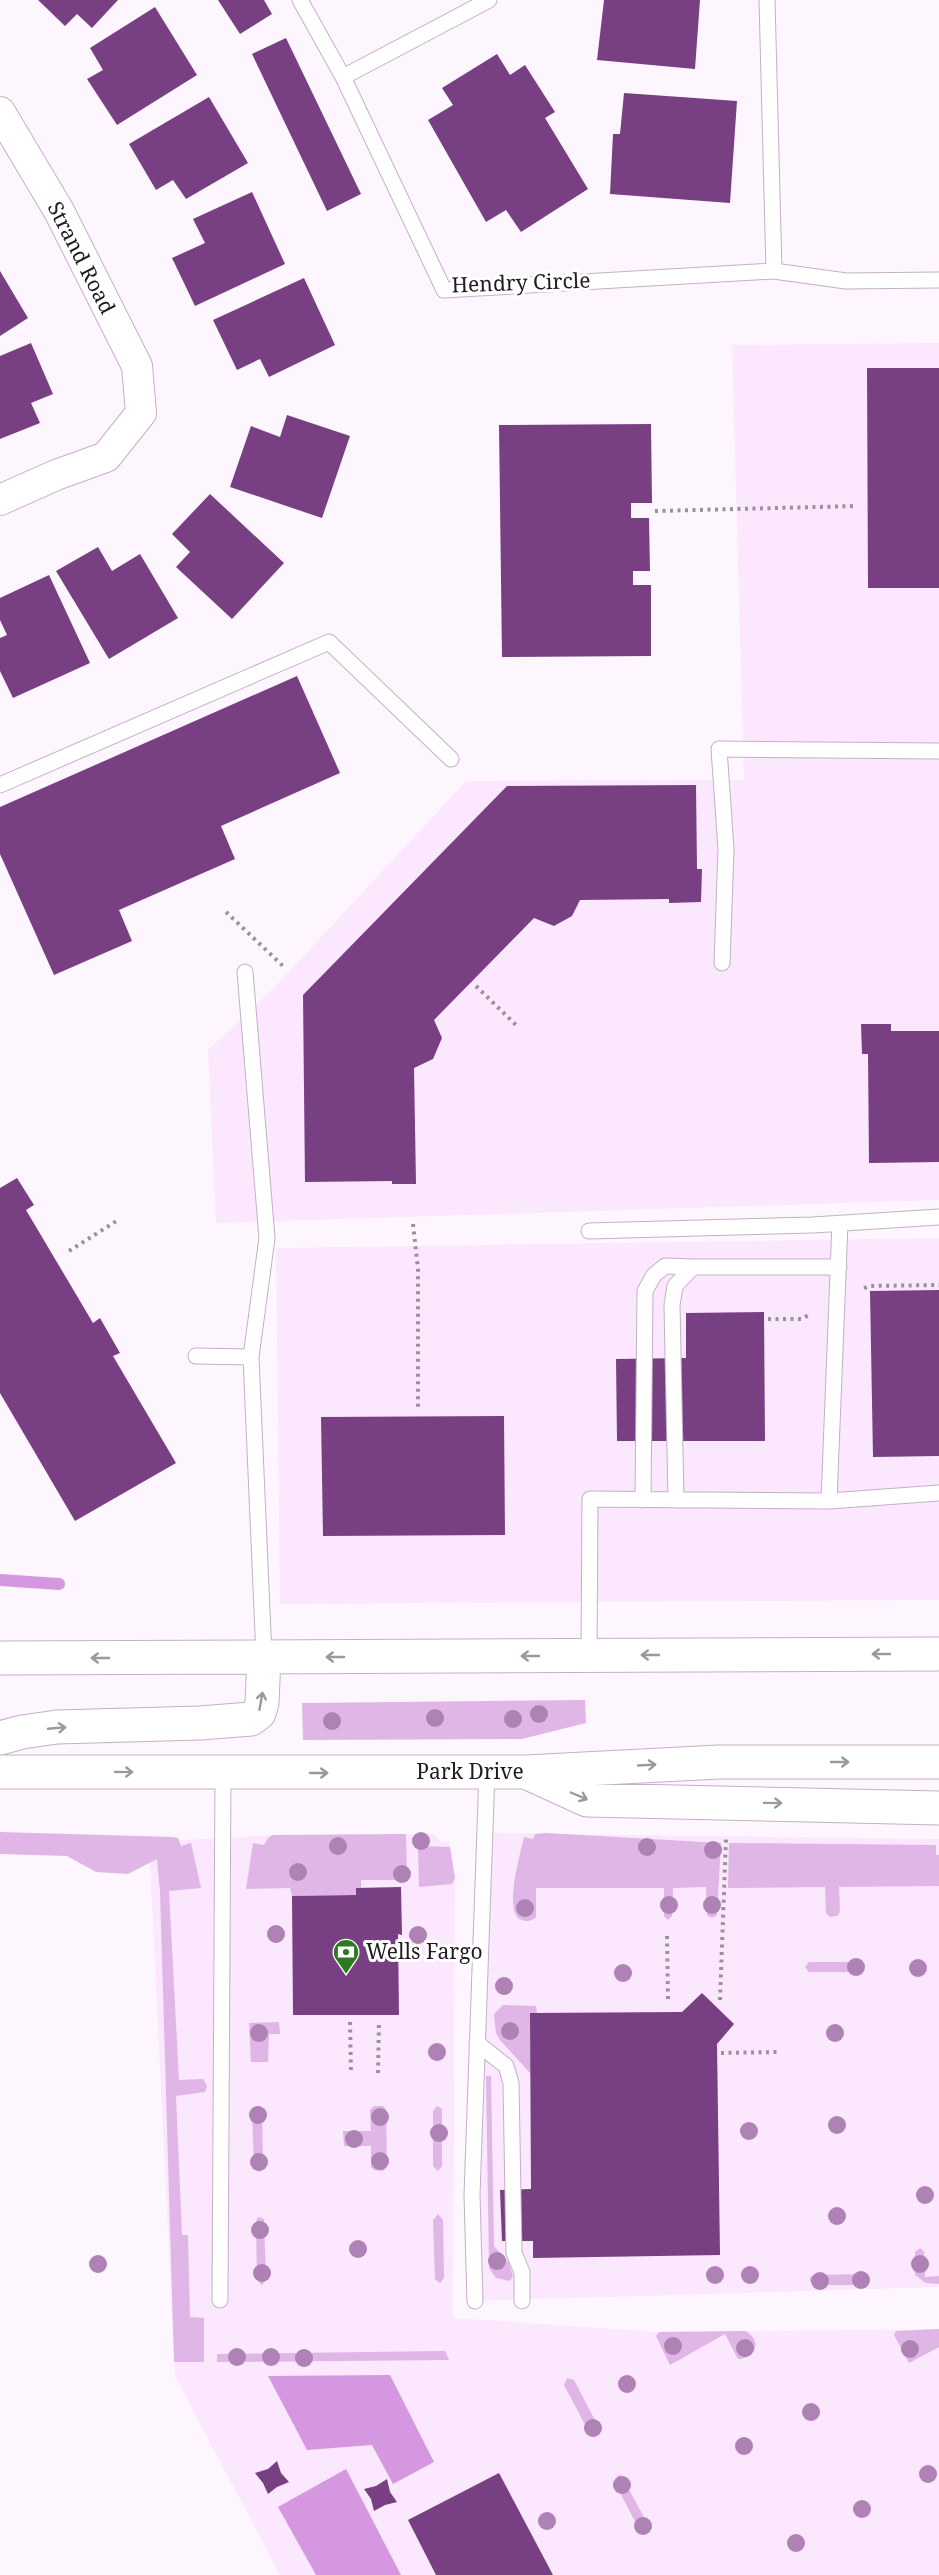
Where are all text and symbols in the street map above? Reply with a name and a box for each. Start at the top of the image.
street label: Strand Road [42,197,122,319]
street label: Hendry Circle [451,266,591,298]
one-way arrow [871,1648,891,1660]
one-way arrow [641,1649,661,1661]
one-way arrow [521,1650,541,1662]
one-way arrow [326,1651,346,1663]
one-way arrow [90,1652,110,1664]
one-way arrow [256,1692,267,1711]
one-way arrow [47,1722,67,1733]
one-way arrow [830,1756,850,1768]
street label: Park Drive [416,1757,524,1785]
one-way arrow [637,1760,657,1771]
one-way arrow [113,1766,133,1778]
one-way arrow [308,1767,328,1779]
one-way arrow [570,1791,588,1802]
one-way arrow [763,1797,783,1809]
bank icon: Wells Fargo [331,1937,361,1975]
place label: Wells Fargo [366,1937,483,1965]

